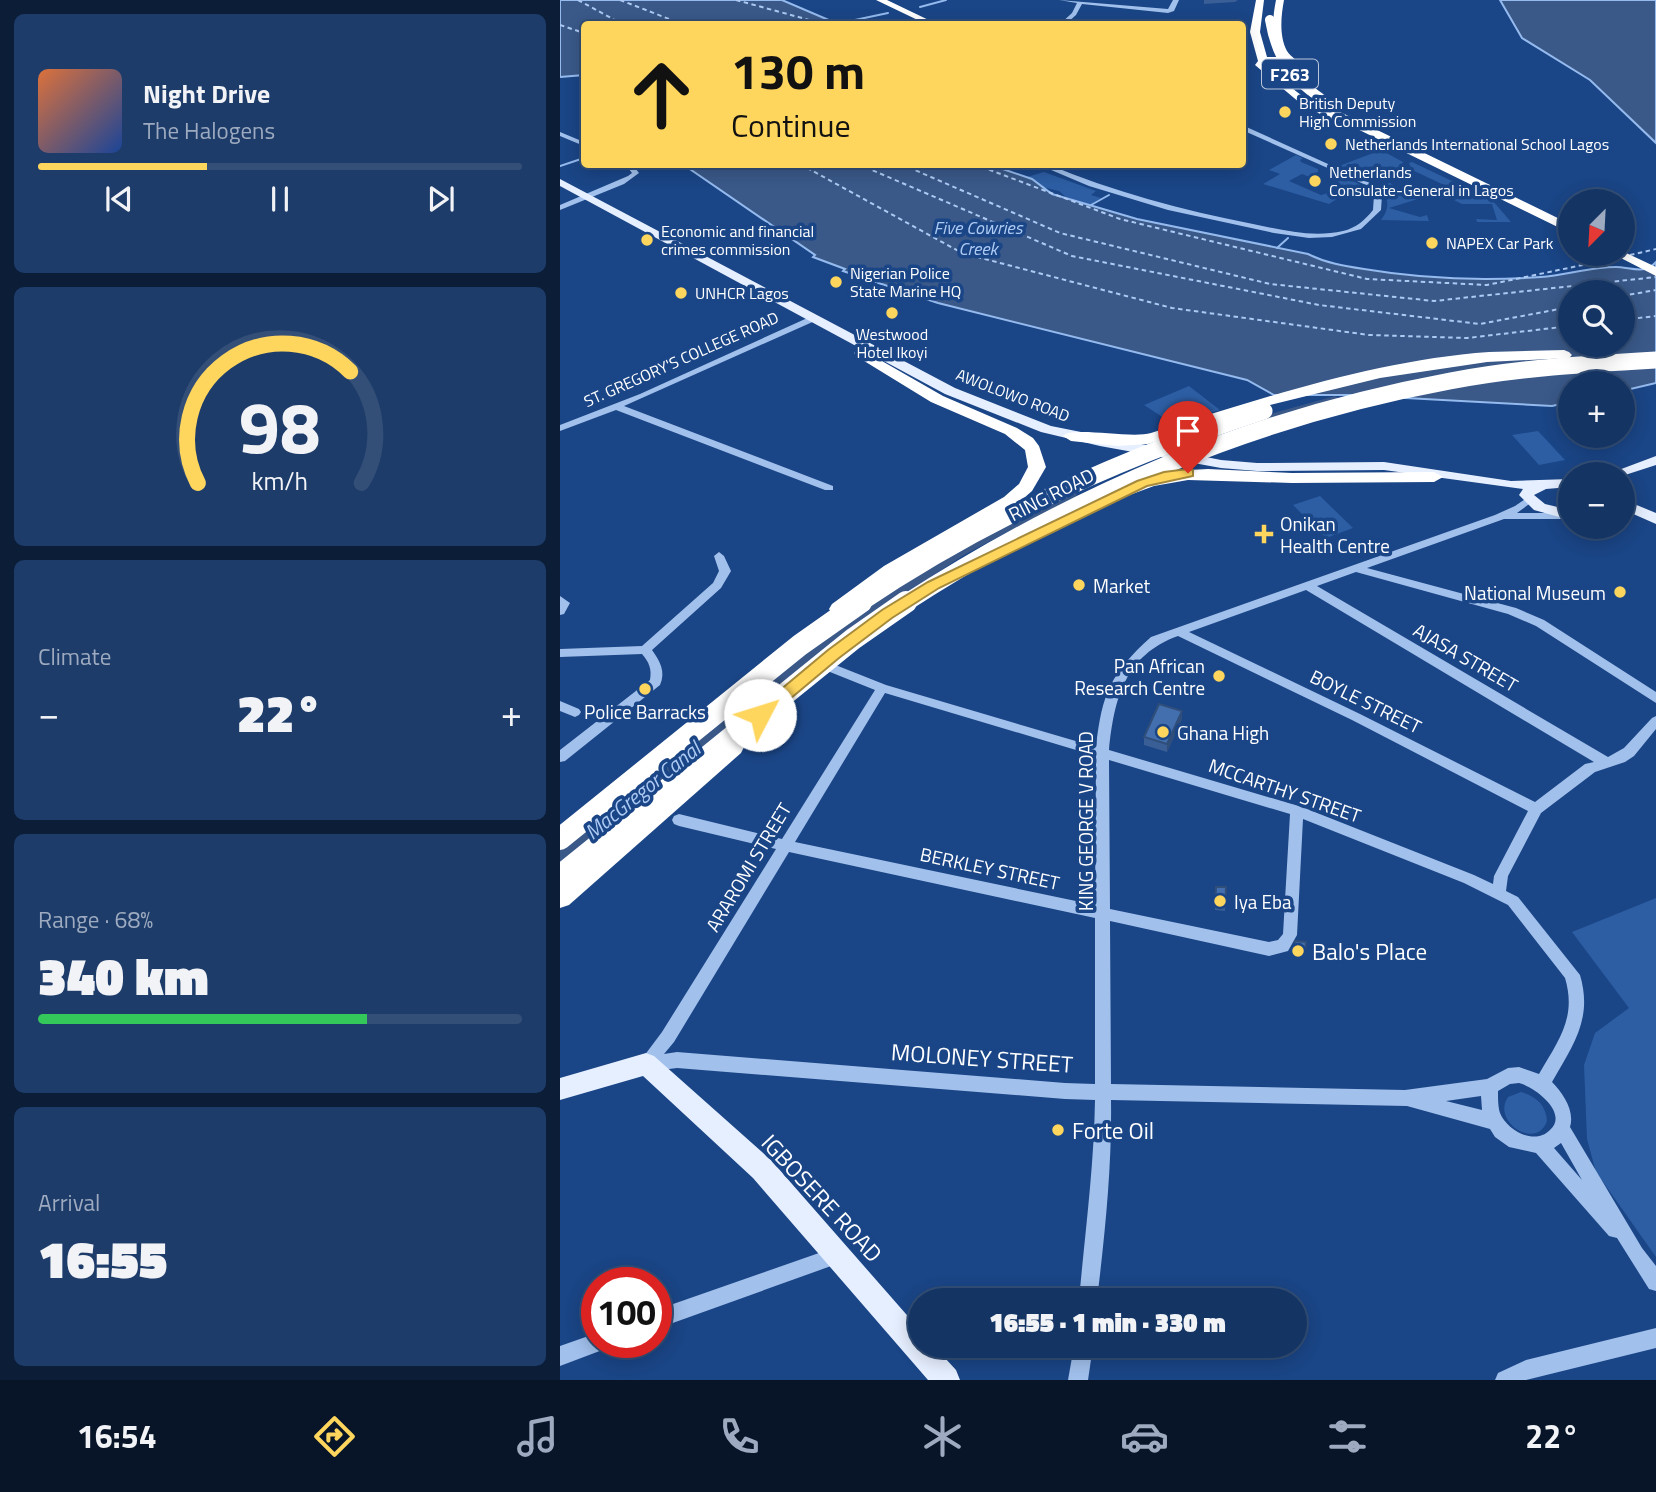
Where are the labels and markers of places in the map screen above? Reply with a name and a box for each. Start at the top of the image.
place label: British Deputy High Commission [1299,91,1416,133]
marker: British Deputy High Commission [1277,104,1293,120]
place label: Netherlands International School Lagos [1345,132,1609,156]
marker: Netherlands International School Lagos [1323,136,1339,152]
place label: Netherlands Consulate-General in Lagos [1329,160,1514,202]
marker: Netherlands Consulate-General in Lagos [1307,173,1323,189]
place label: Economic and financial crimes commission [661,219,814,261]
place label: NAPEX Car Park [1446,231,1554,255]
marker: Economic and financial crimes commission [639,232,655,248]
marker: NAPEX Car Park [1424,235,1440,251]
place label: Nigerian Police State Marine HQ [850,261,961,303]
marker: Nigerian Police State Marine HQ [828,274,844,290]
place label: UNHCR Lagos [695,281,789,305]
marker: UNHCR Lagos [673,285,689,301]
marker: Westwood Hotel Ikoyi [884,305,900,321]
place label: Westwood Hotel Ikoyi [856,322,928,364]
pin [1158,401,1218,473]
place label: Onikan Health Centre [1280,509,1390,560]
marker: Onikan Health Centre [1254,524,1274,544]
place label: Market [1093,571,1150,600]
marker: Market [1071,577,1087,593]
place label: National Museum [1464,578,1606,607]
marker: National Museum [1612,584,1628,600]
place label: Pan African Research Centre [1074,651,1205,702]
marker: Pan African Research Centre [1211,668,1227,684]
marker: Police Barracks [637,681,653,697]
place label: Police Barracks [584,697,706,726]
place label: Ghana High [1177,718,1269,747]
marker: Ghana High [1155,724,1171,740]
place label: Iya Eba [1234,887,1292,916]
marker: Iya Eba [1212,893,1228,909]
place label: Balo's Place [1312,934,1427,969]
marker: Balo's Place [1290,943,1306,959]
place label: Forte Oil [1072,1113,1154,1148]
marker: Forte Oil [1050,1122,1066,1138]

